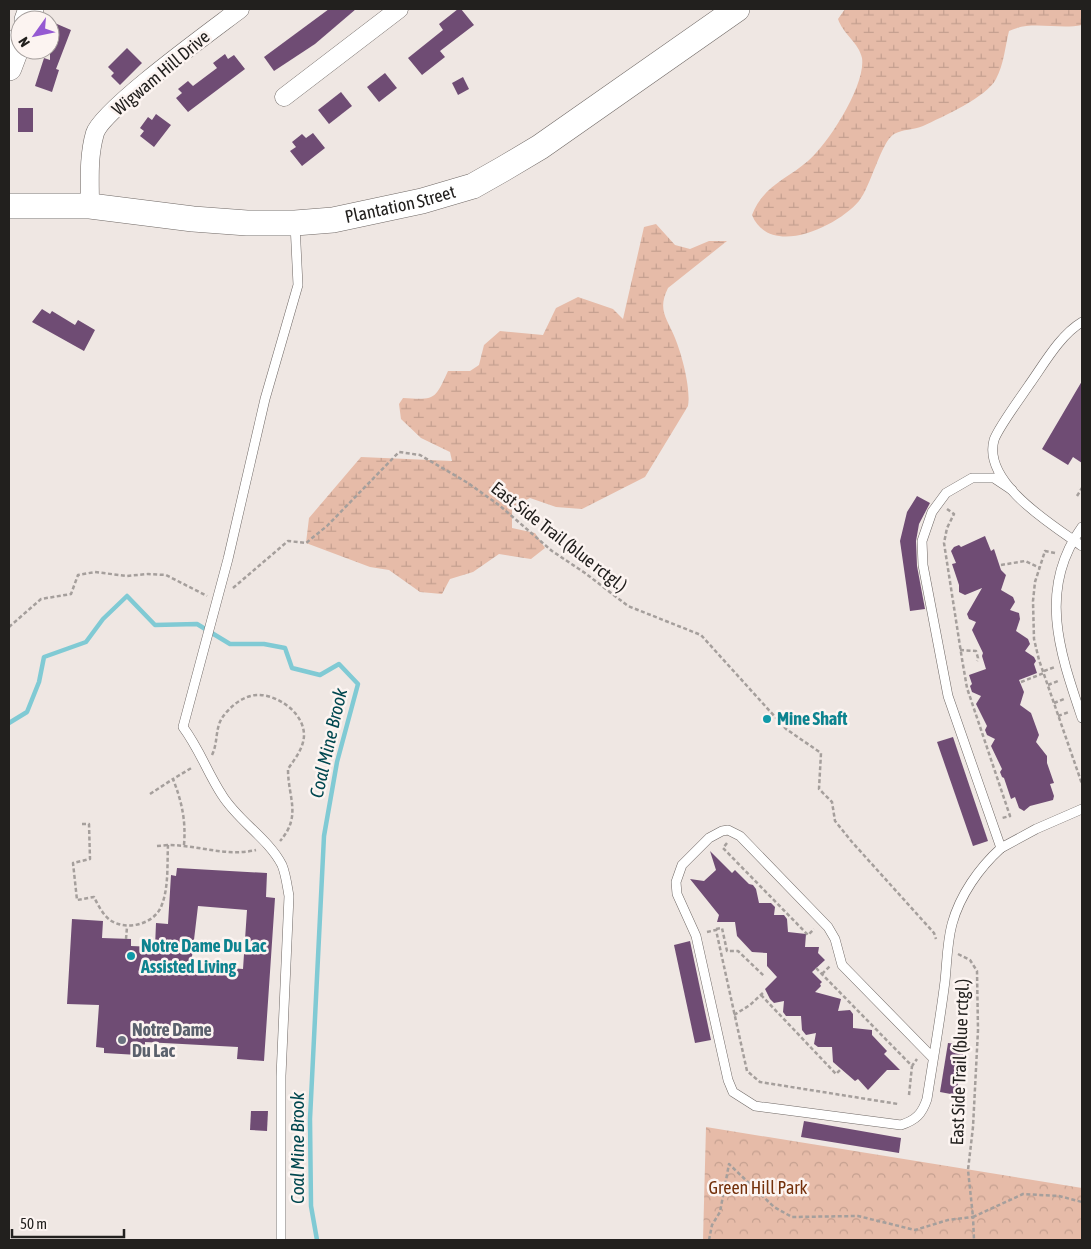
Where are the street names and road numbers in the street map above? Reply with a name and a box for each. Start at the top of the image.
street label: Wigwam Hill Drive [108,26,214,119]
street label: Plantation Street [343,181,458,227]
street label: East Side Trail (blue rctgl.) [487,477,631,596]
street label: East Side Trail (blue rctgl.) [946,978,973,1146]

